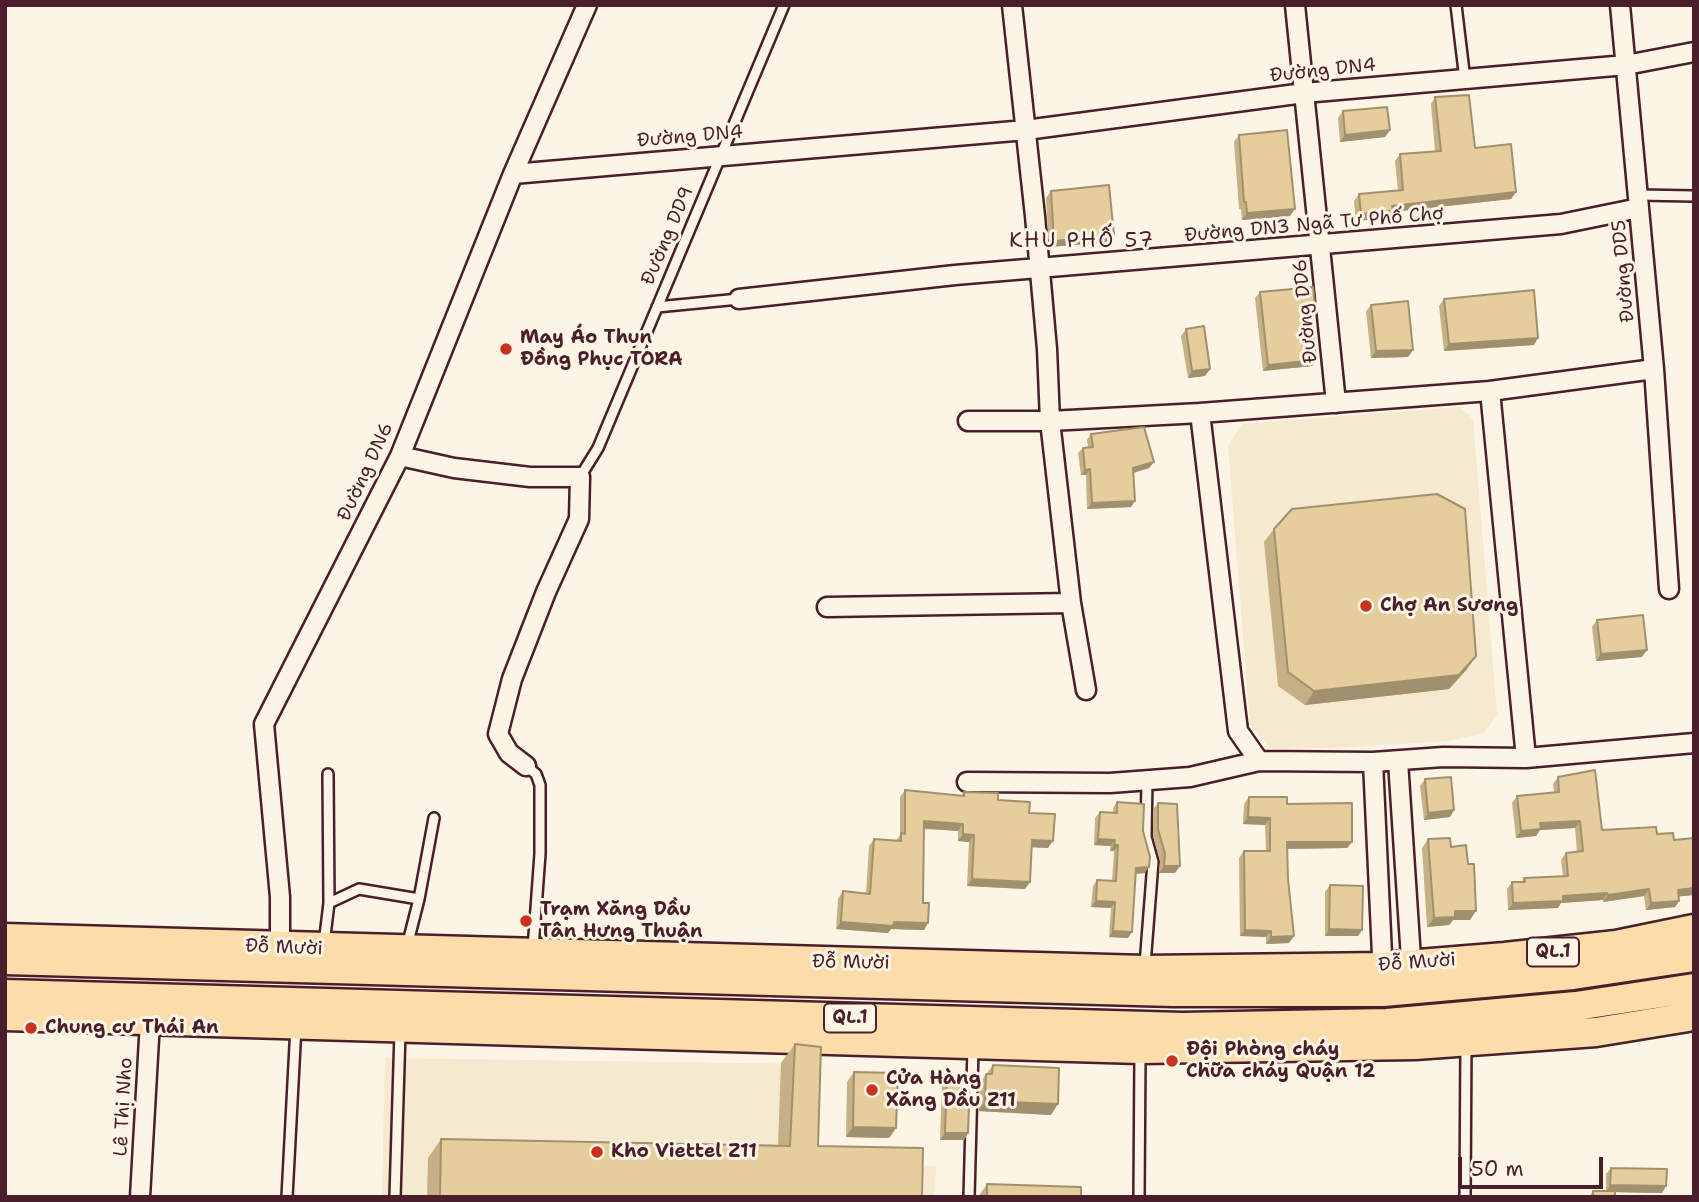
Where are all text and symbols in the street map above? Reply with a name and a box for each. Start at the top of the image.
street label: Đường DN4 [1269,54,1377,88]
street label: Đường DN4 [636,121,744,153]
street label: Đường DD9 [637,183,699,289]
street label: Đường DN3 Ngã Tư Phố Chợ [1184,202,1444,248]
street label: Đường DD5 [1608,219,1640,323]
district label: KHU PHỐ 57 [1010,229,1154,255]
street label: Đường DD6 [1289,258,1323,364]
place label: May Áo Thun Đồng Phục TORA [520,327,683,371]
marker: May Áo Thun Đồng Phục TORA [498,341,514,357]
street label: Đường DN6 [333,419,399,525]
place label: Chợ An Sương [1380,595,1518,617]
marker: Chợ An Sương [1358,598,1374,614]
place label: Trạm Xăng Dầu Tân Hưng Thuận [540,899,703,943]
marker: Trạm Xăng Dầu Tân Hưng Thuận [518,913,534,929]
street label: Đỗ Mười [245,935,323,961]
road number: QL.1 [1527,937,1579,967]
street label: Đỗ Mười [1377,949,1457,977]
street label: Đỗ Mười [812,951,890,975]
road number: QL.1 [824,1003,876,1032]
place label: Chung cư Thái An [45,1017,219,1039]
marker: Chung cư Thái An [23,1020,39,1036]
place label: Đội Phòng cháy Chữa cháy Quận 12 [1186,1039,1375,1083]
marker: Đội Phòng cháy Chữa cháy Quận 12 [1164,1053,1180,1069]
street label: Lê Thị Nho [110,1057,138,1157]
place label: Cửa Hàng Xăng Dầu Z11 [886,1068,1016,1112]
marker: Cửa Hàng Xăng Dầu Z11 [864,1082,880,1098]
place label: Kho Viettel Z11 [611,1141,757,1163]
scale bar [1461,1142,1606,1186]
marker: Kho Viettel Z11 [589,1144,605,1160]
text: 50 m [1471,1155,1524,1183]

